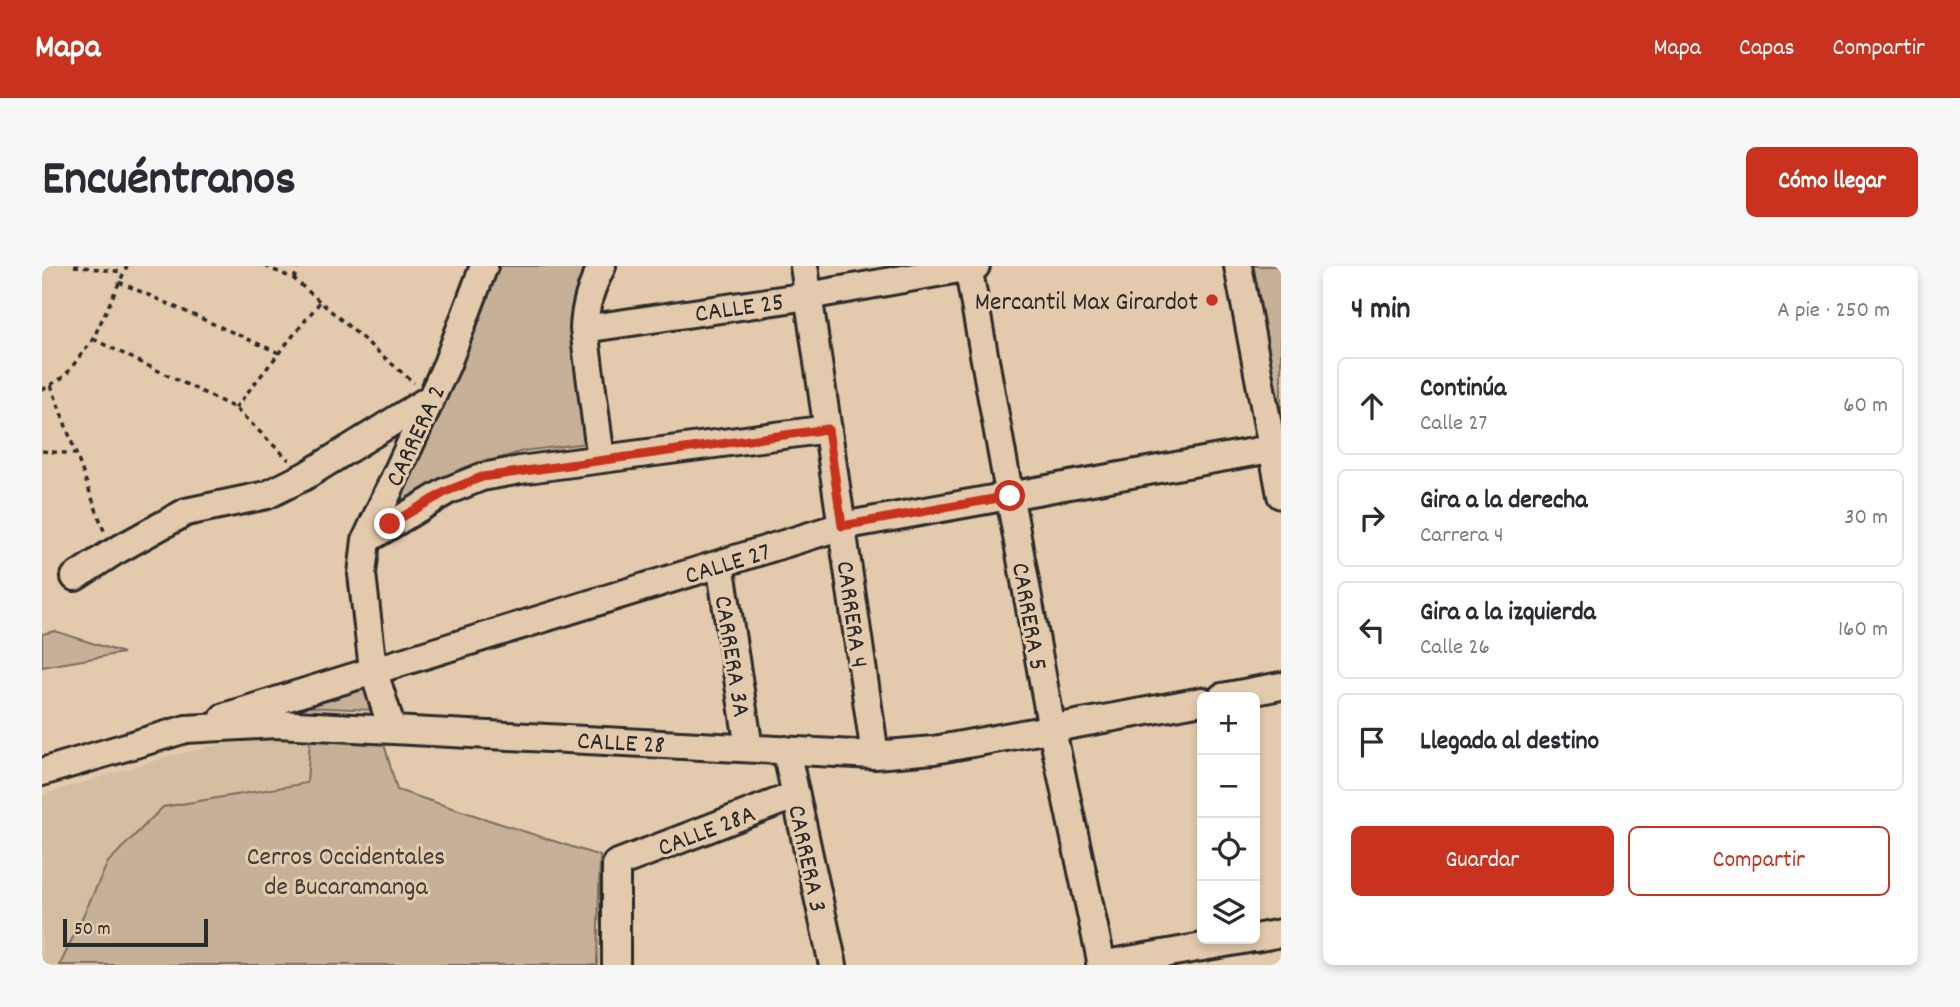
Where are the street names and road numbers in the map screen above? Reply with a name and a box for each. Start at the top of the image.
street label: CALLE 25 [693,285,786,334]
street label: CARRERA 2 [378,380,457,493]
street label: CALLE 27 [681,535,775,596]
street label: CARRERA 4 [825,559,876,670]
street label: CARRERA 5 [1000,560,1055,674]
street label: CARRERA 3A [703,593,758,720]
street label: CALLE 28 [576,724,666,765]
street label: CALLE 28A [653,797,762,868]
street label: CARRERA 3 [776,802,835,916]

